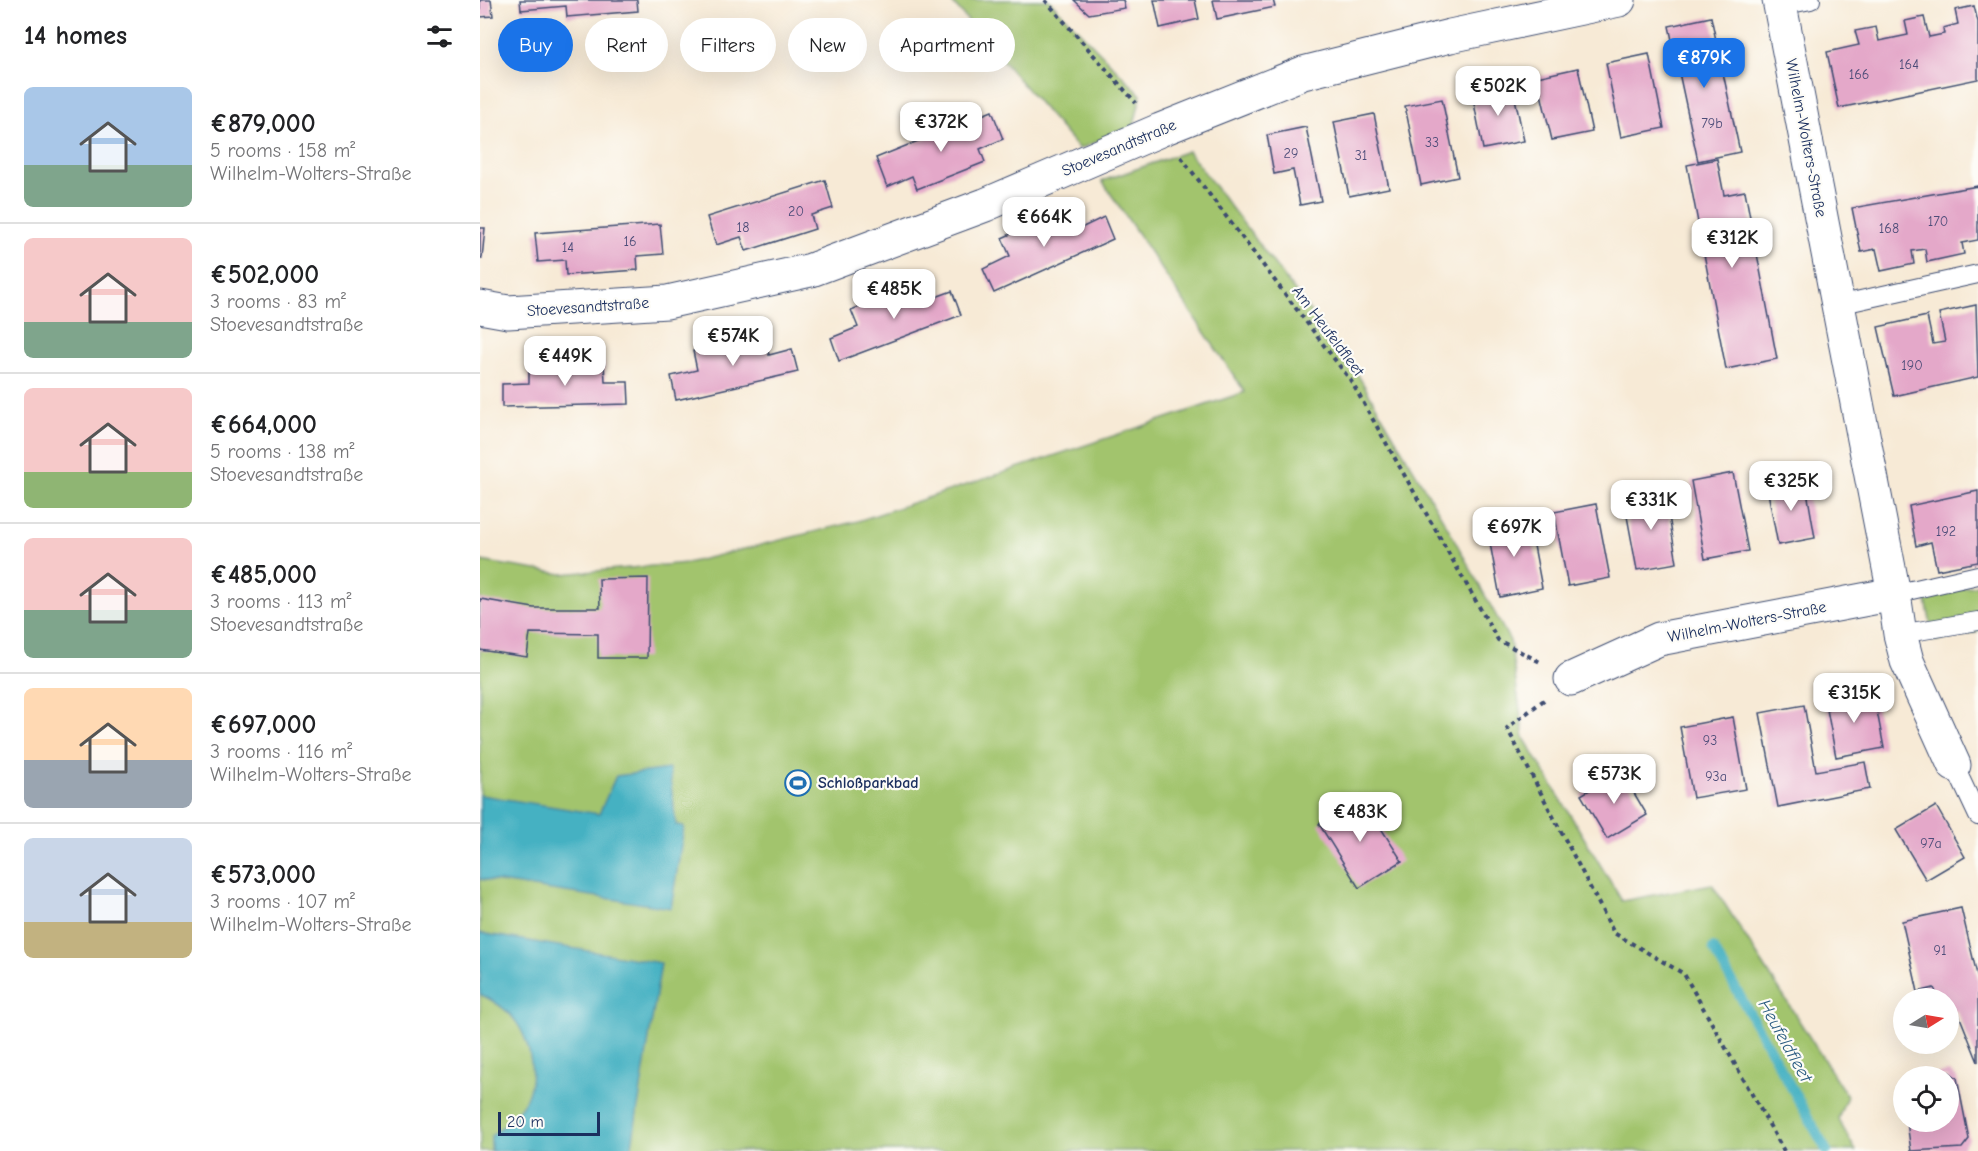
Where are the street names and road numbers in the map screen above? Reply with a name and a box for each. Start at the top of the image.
street label: Wilhelm-Wolters-Straße [1782,57,1830,219]
street label: Stoevesandtstraße [1059,116,1179,180]
street label: Am Heufeldfleet [1288,282,1368,380]
street label: Stoevesandtstraße [526,294,650,320]
street label: Wilhelm-Wolters-Straße [1666,598,1828,646]

